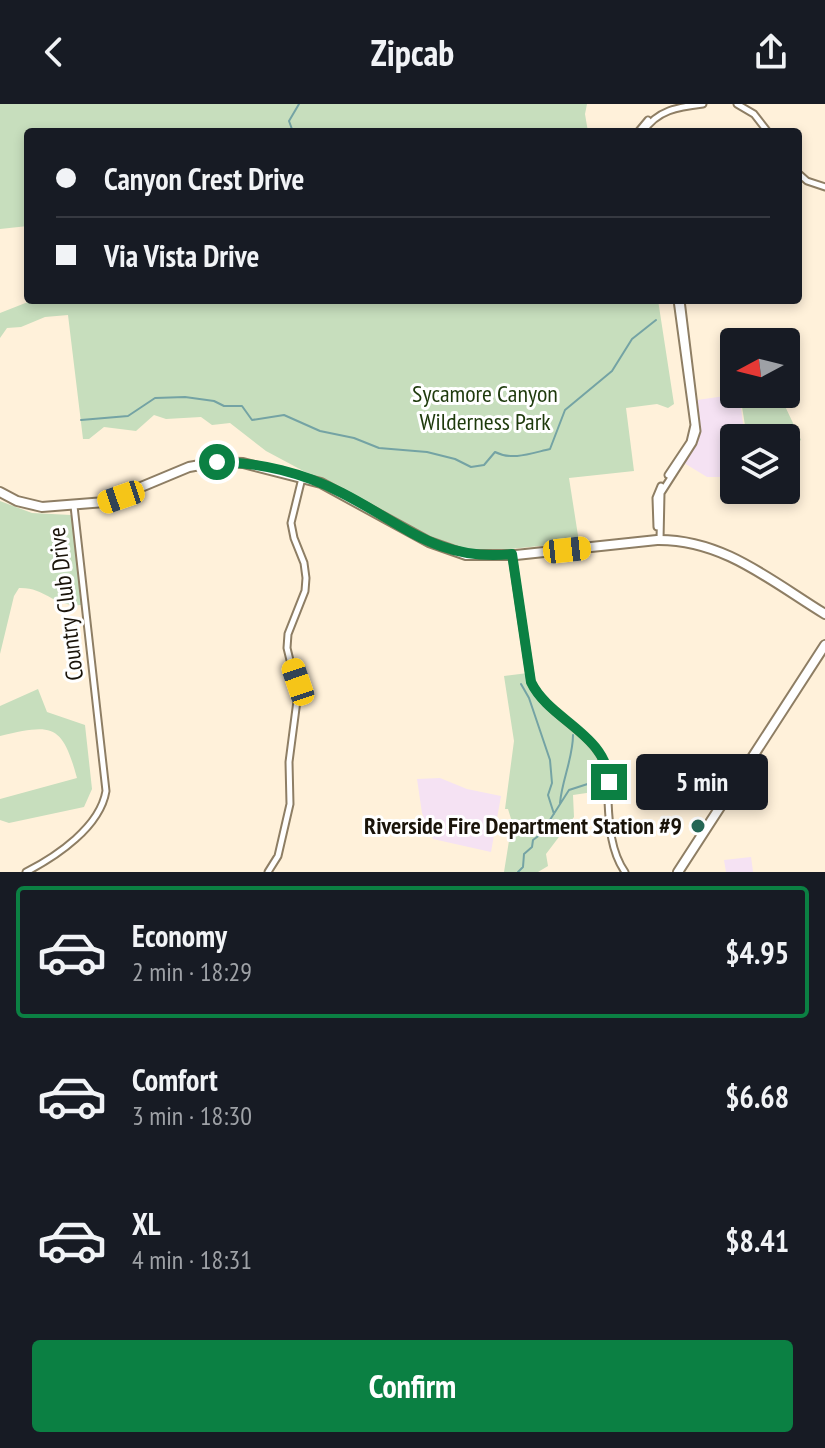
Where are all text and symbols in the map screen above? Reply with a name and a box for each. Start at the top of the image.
text: Zipcab [371,29,454,76]
icon: back [32,30,76,74]
icon: share [749,30,793,74]
text: Canyon Crest Drive [104,159,304,198]
text: Via Vista Drive [104,236,259,275]
north arrow [720,328,800,408]
map controls [720,328,800,504]
park label: Sycamore Canyon Wilderness Park [412,378,558,437]
button: layers [720,424,800,504]
route start [199,444,235,480]
car [94,478,148,516]
street label: Country Club Drive [41,526,90,683]
car [542,536,592,564]
car [279,655,317,709]
callout: 5 min [637,754,769,810]
route end [591,764,627,800]
text: 5 min [676,765,728,798]
place label: Riverside Fire Department Station #9 [364,810,682,841]
marker: Riverside Fire Department Station #9 [689,817,707,835]
icon: car [36,916,108,988]
text: Economy [132,916,227,955]
text: $4.95 [725,933,789,972]
text: 2 min · 18:29 [132,955,252,988]
icon: car [36,1060,108,1132]
text: Comfort [132,1060,218,1099]
text: $6.68 [725,1077,789,1116]
text: 3 min · 18:30 [132,1099,252,1132]
icon: car [36,1204,108,1276]
text: XL [132,1204,161,1243]
text: $8.41 [725,1221,789,1260]
text: 4 min · 18:31 [132,1243,252,1276]
button: Confirm [32,1340,793,1432]

